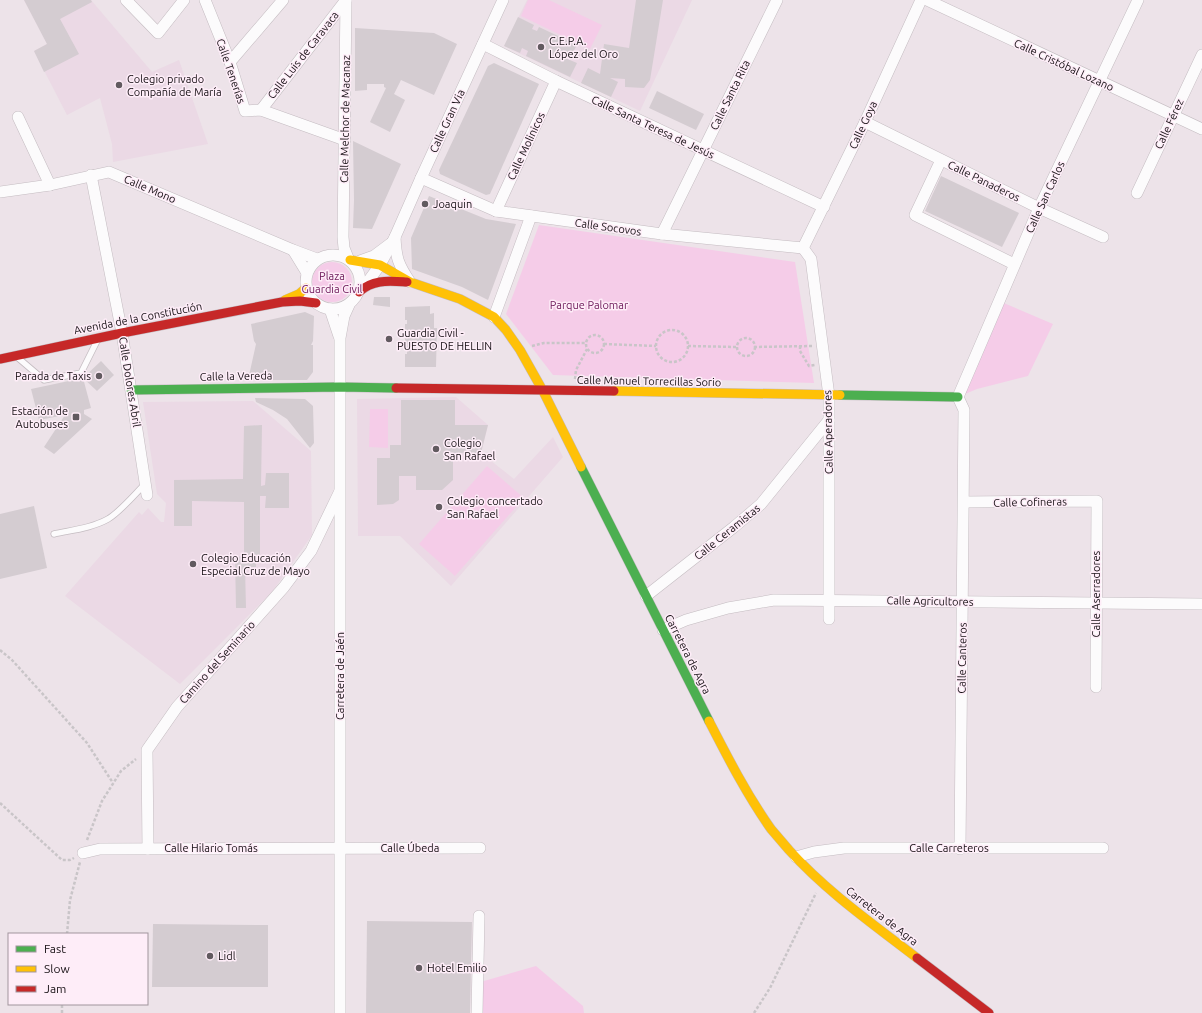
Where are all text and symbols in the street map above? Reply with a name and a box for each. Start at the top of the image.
street label: Calle Luis de Caravaca [265,9,341,101]
place label: C.E.P.A. López del Oro [549,35,618,60]
street label: Calle Tenerías [214,37,248,105]
street label: Calle Cristóbal Lozano [1012,37,1116,93]
marker: C.E.P.A. López del Oro [536,42,546,52]
street label: Calle Melchor de Macanaz [338,55,352,183]
street label: Calle Santa Rita [708,58,752,132]
place label: Colegio privado Compañía de María [127,73,222,98]
marker: Colegio privado Compañía de María [114,80,124,90]
street label: Calle Gran Via [427,87,467,155]
street label: Calle Santa Teresa de Jesús [590,93,717,161]
street label: Calle Férez [1152,97,1186,151]
street label: Calle Goya [847,99,879,151]
street label: Calle Molinicos [505,110,547,182]
street label: Calle Panaderos [946,158,1022,204]
street label: Calle San Carlos [1023,159,1067,235]
street label: Calle Mono [122,173,178,205]
place label: Joaquin [433,198,472,210]
marker: Joaquin [420,199,430,209]
street label: Calle Socovos [574,216,642,238]
park label: Plaza Guardia Civil [302,270,363,295]
park label: Parque Palomar [550,299,629,311]
street label: Avenida de la Constitución [73,300,203,336]
place label: Guardia Civil - PUESTO DE HELLIN [397,327,492,352]
marker: Guardia Civil - PUESTO DE HELLIN [384,334,394,344]
street label: Calle Dolores Abril [117,336,143,428]
street label: Calle la Vereda [199,369,273,383]
place label: Parada de Taxis [15,370,91,382]
marker: Parada de Taxis [94,371,104,381]
street label: Calle Manuel Torrecillas Sorio [577,374,721,388]
street label: Calle Aperadores [821,390,835,474]
place label: Estación de Autobuses [12,405,68,430]
marker: Estación de Autobuses [71,412,81,422]
place label: Colegio San Rafael [444,437,496,462]
marker: Colegio San Rafael [431,444,441,454]
place label: Colegio concertado San Rafael [447,495,543,520]
street label: Calle Cofineras [993,495,1067,509]
marker: Colegio concertado San Rafael [434,502,444,512]
street label: Calle Ceramistas [692,502,762,562]
street label: Calle Aserradores [1090,550,1102,637]
place label: Colegio Educación Especial Cruz de Mayo [201,552,310,577]
marker: Colegio Educación Especial Cruz de Mayo [188,559,198,569]
street label: Calle Agricultores [886,594,974,608]
street label: Carretera de Agra [663,612,713,696]
street label: Camino del Seminario [177,618,257,706]
street label: Calle Canteros [955,622,969,694]
street label: Carretera de Jaén [334,632,346,720]
street label: Calle Úbeda [381,841,439,854]
street label: Calle Hilario Tomás [164,842,258,854]
street label: Calle Carreteros [909,842,989,854]
street label: Carretera de Agra [844,884,920,948]
legend [8,933,148,1005]
text: Fast [44,942,66,955]
place label: Lidl [218,950,236,962]
marker: Lidl [205,951,215,961]
text: Slow [44,962,70,975]
place label: Hotel Emilio [427,962,487,974]
marker: Hotel Emilio [414,963,424,973]
text: Jam [44,982,66,995]

